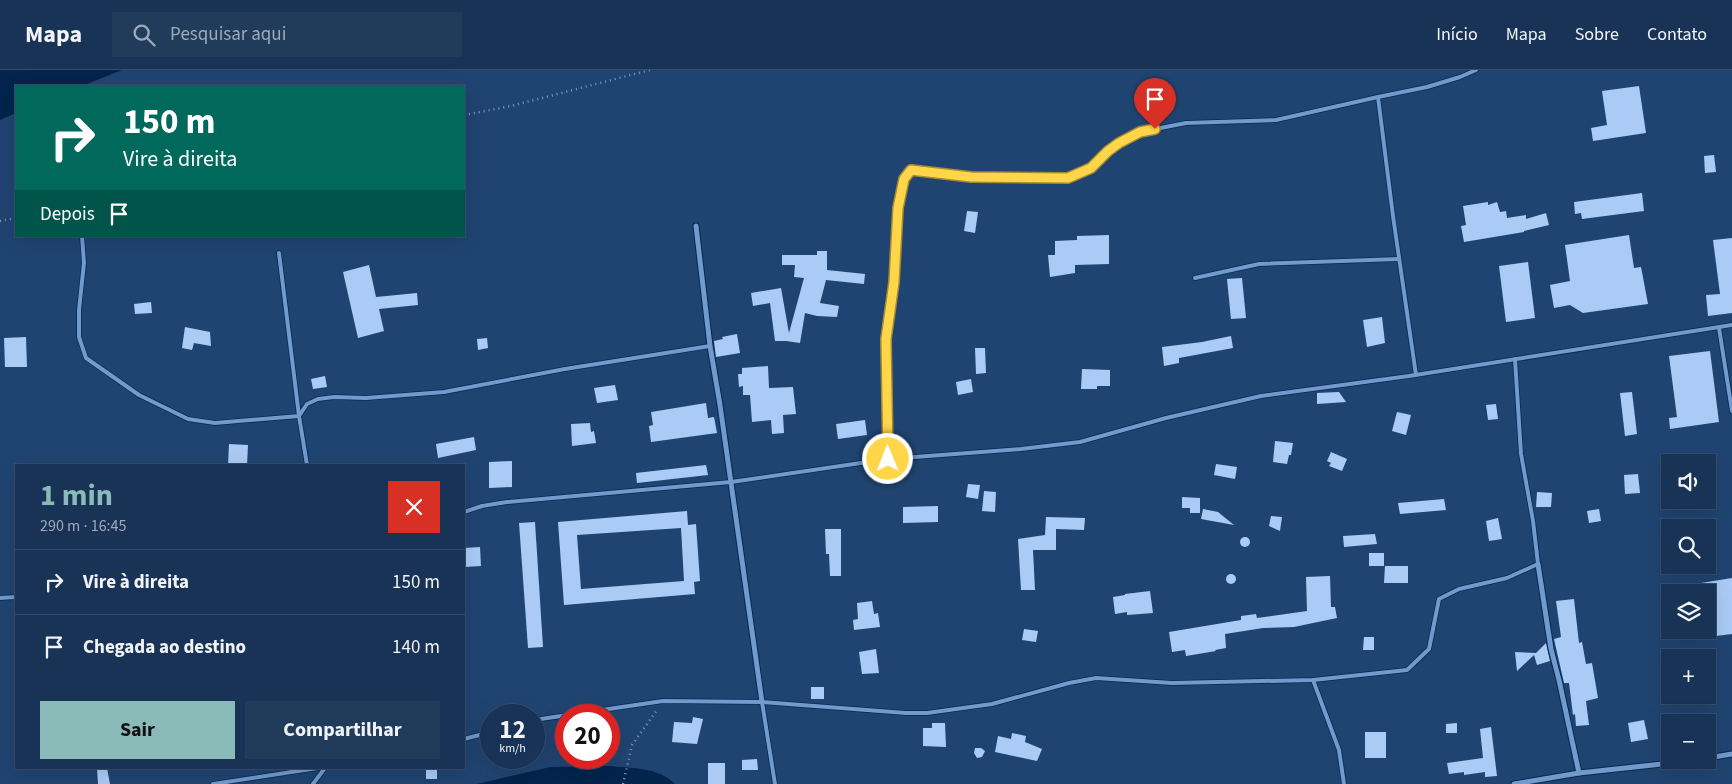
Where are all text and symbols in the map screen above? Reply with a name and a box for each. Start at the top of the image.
search box [112,12,462,57]
text: Mapa [25,17,82,52]
icon: search [130,21,158,49]
text: Pesquisar aqui [170,21,286,48]
text: Início [1436,22,1478,47]
text: Mapa [1506,22,1547,47]
text: Sobre [1575,22,1619,47]
text: Contato [1647,22,1707,47]
pin [1134,78,1176,129]
icon: arrive [1141,85,1169,113]
text: 150 m [123,97,215,147]
icon: right [40,105,105,170]
text: Vire à direita [123,143,237,175]
icon: arrive [105,200,133,228]
text: Depois [40,201,95,228]
position arrow [861,432,913,484]
map controls [1661,454,1716,769]
button: sound [1661,454,1716,509]
text: 1 min [40,474,113,517]
button: close [388,481,440,533]
text: 290 m · 16:45 [40,515,127,537]
button: search [1661,519,1716,574]
icon: right [40,568,68,596]
text: Vire à direita [83,569,189,596]
text: 150 m [392,569,440,596]
button: layers [1661,584,1716,639]
icon: arrive [40,633,68,661]
text: Chegada ao destino [83,634,246,661]
text: 140 m [392,634,440,661]
button: + [1661,649,1716,704]
button: Sair [40,701,235,759]
button: Compartilhar [245,701,440,759]
speed limit sign: 20 [555,704,620,769]
text: 12 [499,712,526,748]
button: − [1661,714,1716,769]
text: km/h [499,740,526,757]

